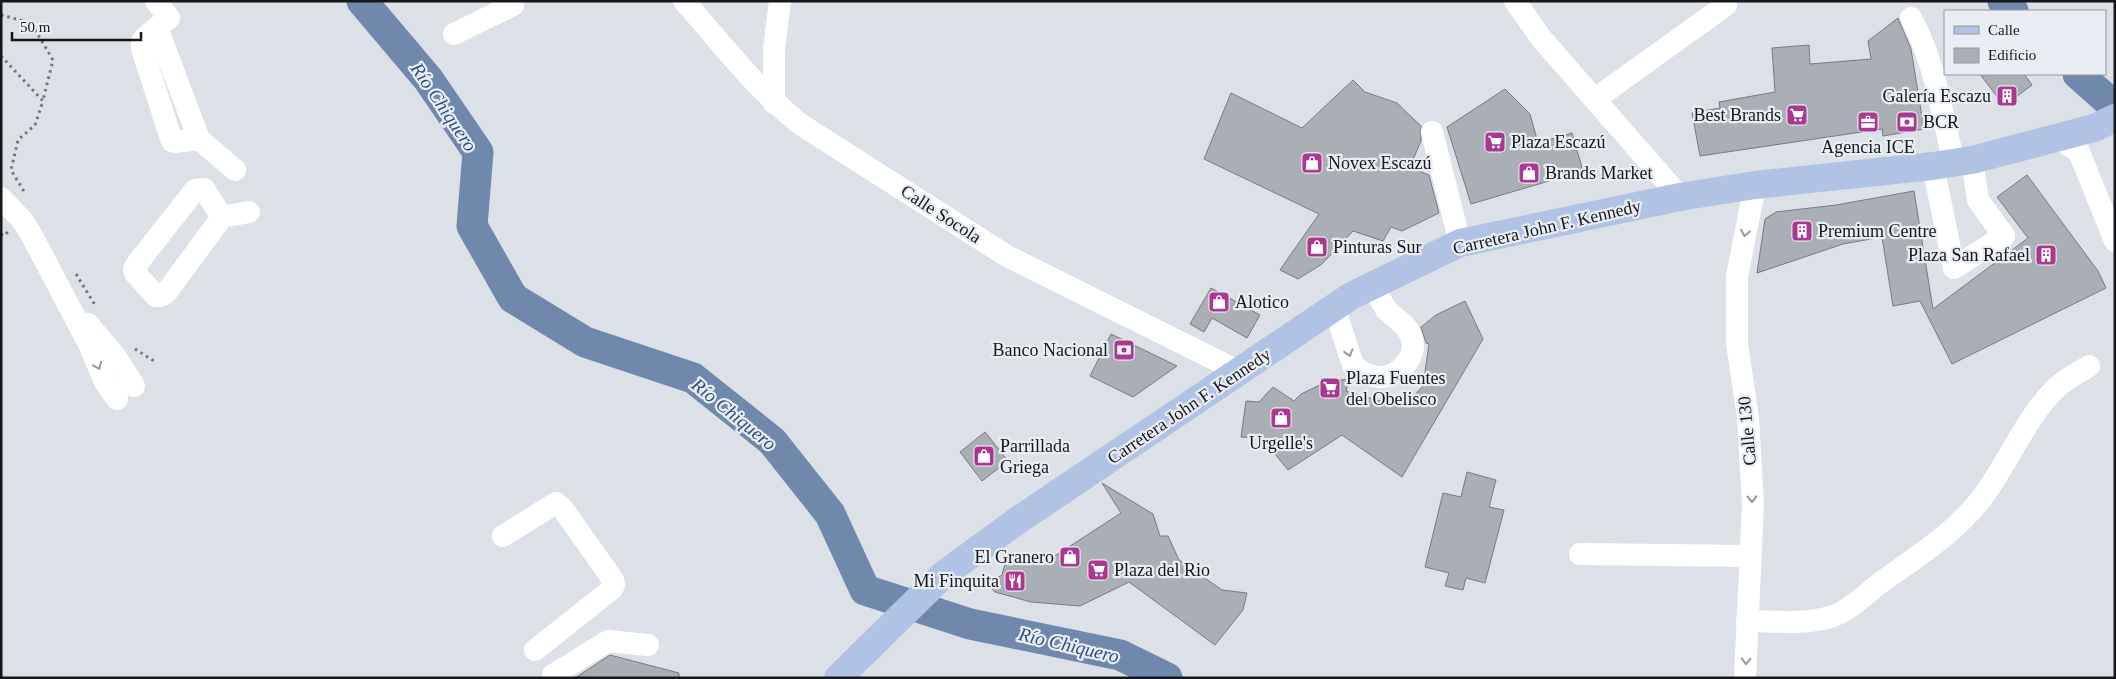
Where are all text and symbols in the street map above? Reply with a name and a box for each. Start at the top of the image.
scale bar [12,10,141,42]
legend [1944,10,2106,75]
text: 50 m [20,19,51,35]
text: Calle [1988,22,2020,38]
text: Edificio [1988,47,2036,63]
water label: Río Chiquero [406,58,481,155]
building icon: Galería Escazu [1995,84,2019,108]
place label: Galería Escazu [1883,86,1991,106]
supermarket icon: Best Brands [1785,103,1809,127]
place label: Best Brands [1694,105,1781,125]
office icon: Agencia ICE [1856,110,1880,134]
bank icon: BCR [1895,110,1919,134]
place label: BCR [1923,112,1959,132]
supermarket icon: Plaza Escazú [1483,130,1507,154]
place label: Plaza Escazú [1511,132,1605,152]
place label: Agencia ICE [1821,137,1915,157]
shop icon: Novex Escazú [1300,151,1324,175]
place label: Novex Escazú [1328,153,1431,173]
shop icon: Brands Market [1517,161,1541,185]
place label: Brands Market [1545,163,1652,183]
street label: Calle Socola [897,181,985,247]
street label: Carretera John F. Kennedy [1451,196,1643,258]
building icon: Premium Centre [1790,219,1814,243]
place label: Premium Centre [1818,221,1936,241]
one-way arrow [1741,229,1751,238]
shop icon: Pinturas Sur [1305,235,1329,259]
place label: Pinturas Sur [1333,237,1422,257]
building icon: Plaza San Rafael [2034,243,2058,267]
place label: Plaza San Rafael [1908,245,2030,265]
shop icon: Alotico [1207,290,1231,314]
place label: Alotico [1235,292,1289,312]
bank icon: Banco Nacional [1112,338,1136,362]
place label: Banco Nacional [993,340,1108,360]
street label: Carretera John F. Kennedy [1104,344,1274,468]
one-way arrow [1343,349,1353,357]
one-way arrow [92,361,102,369]
place label: Plaza Fuentes del Obelisco [1346,368,1445,409]
water label: Río Chiquero [687,373,780,454]
supermarket icon: Plaza Fuentes del Obelisco [1318,376,1342,400]
street label: Calle 130 [1734,396,1760,466]
shop icon: Urgelle's [1269,406,1293,430]
place label: Urgelle's [1249,433,1313,453]
place label: Parrillada Griega [1000,436,1070,477]
shop icon: Parrillada Griega [972,444,996,468]
one-way arrow [1747,496,1757,503]
shop icon: El Granero [1058,545,1082,569]
place label: El Granero [975,547,1054,567]
supermarket icon: Plaza del Rio [1086,558,1110,582]
place label: Plaza del Rio [1114,560,1210,580]
restaurant icon: Mi Finquita [1003,569,1027,593]
place label: Mi Finquita [913,571,999,591]
water label: Río Chiquero [1016,623,1121,667]
one-way arrow [1740,658,1751,666]

